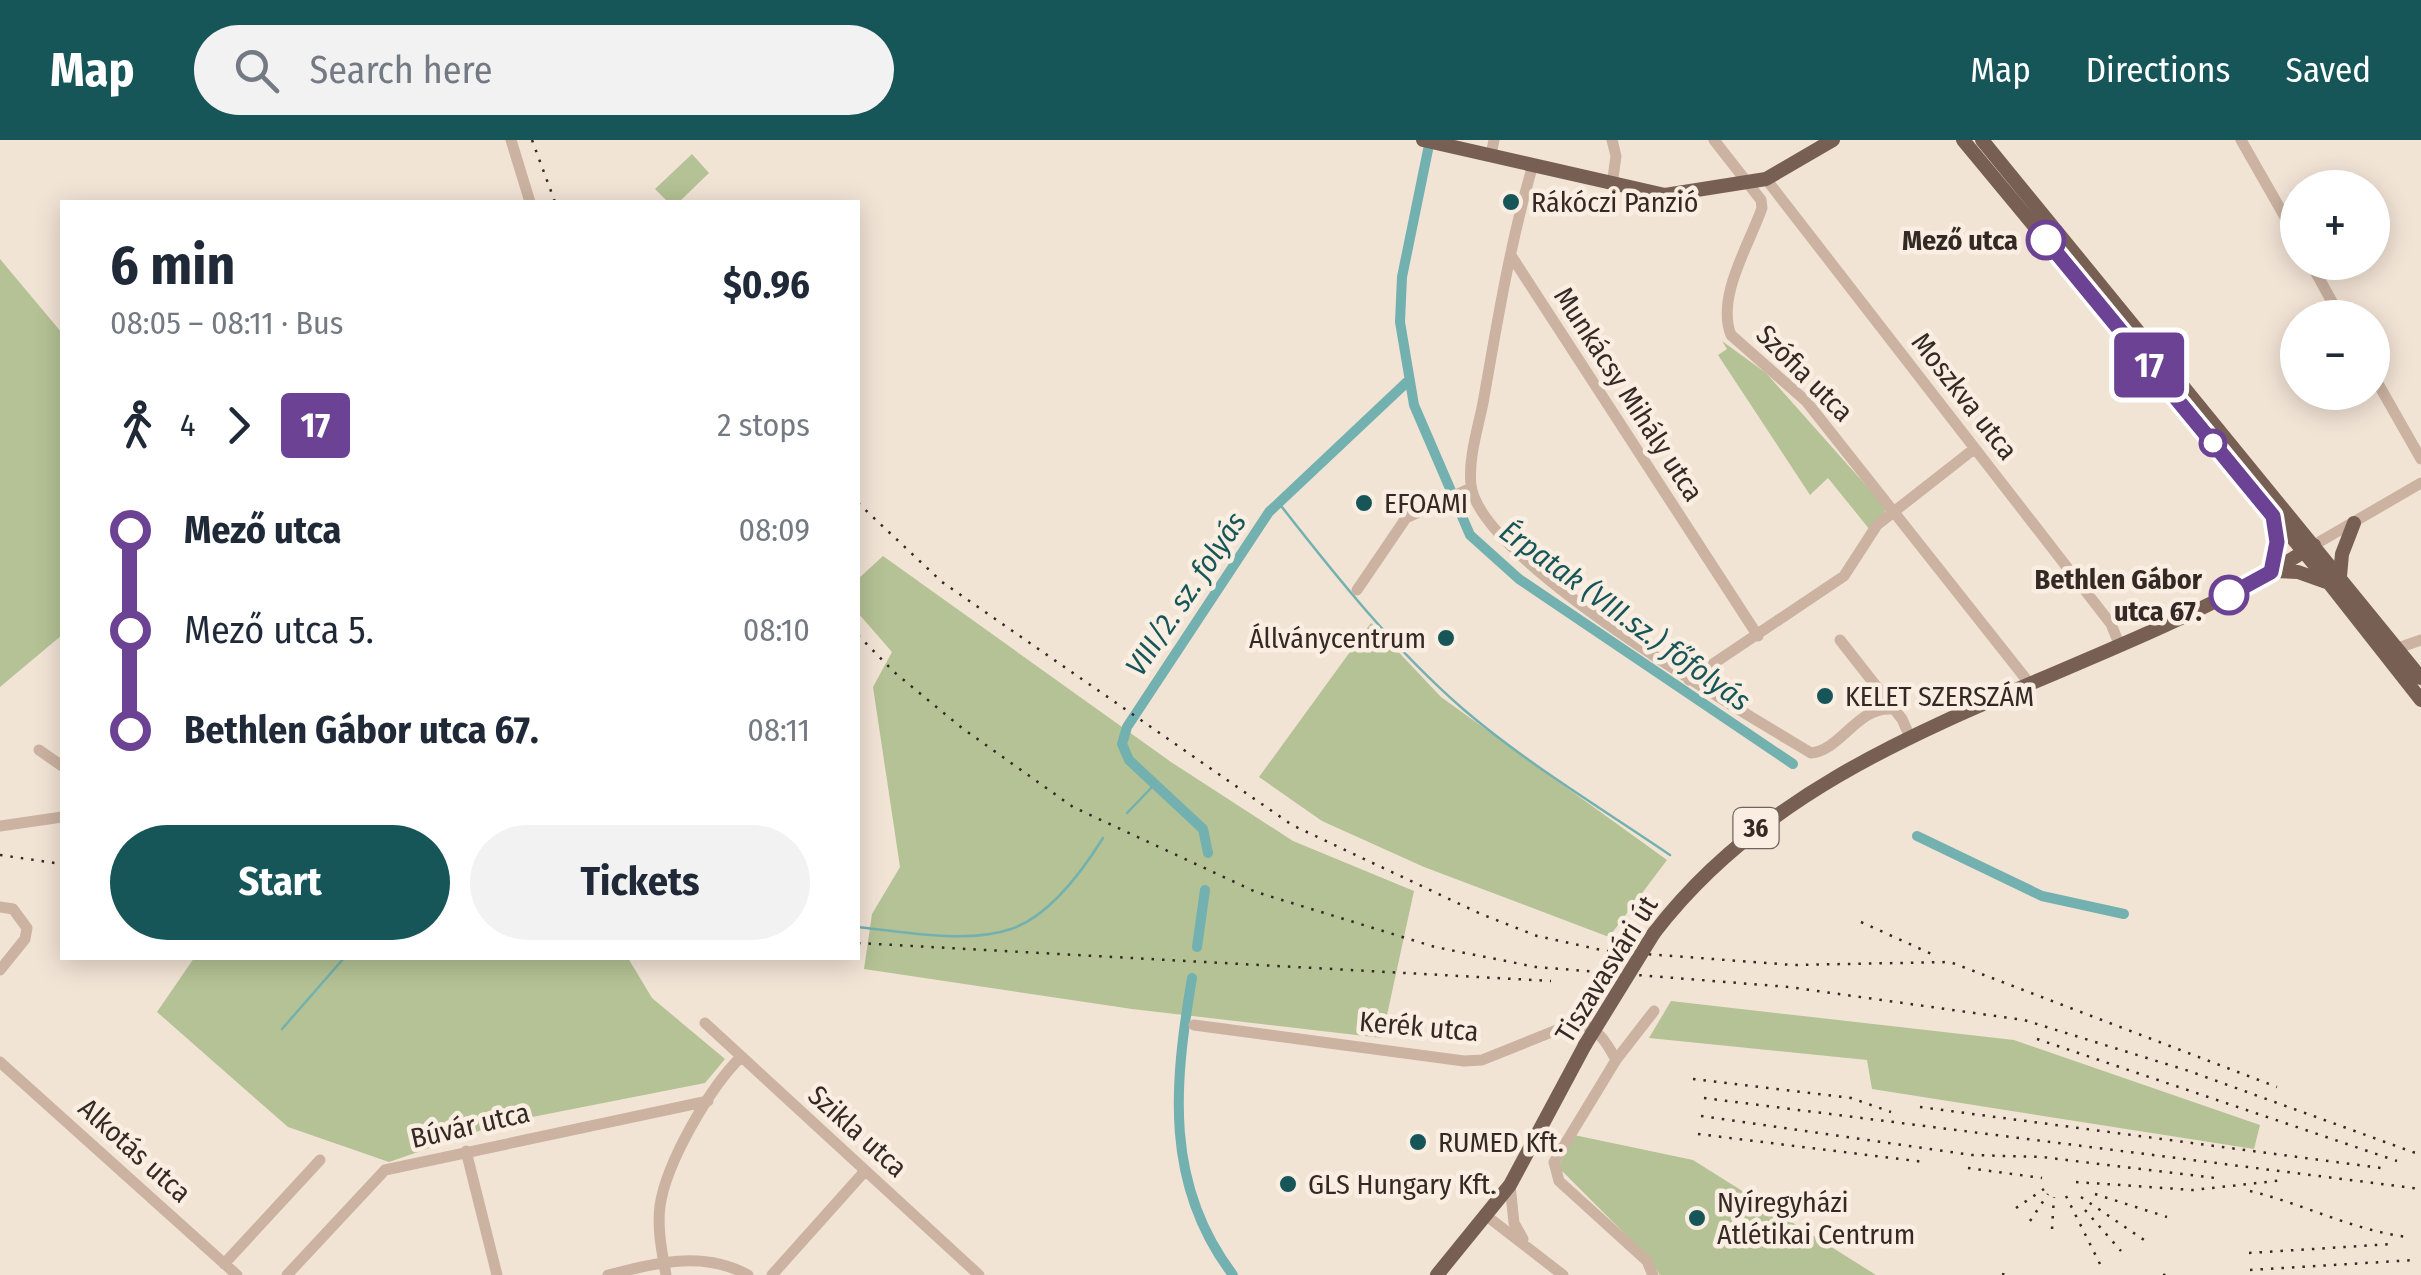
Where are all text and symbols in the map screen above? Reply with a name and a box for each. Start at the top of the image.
search box [194,25,894,115]
text: Map [50,41,134,99]
icon: search [229,43,284,98]
text: Search here [309,47,493,93]
text: Map [1970,49,2031,91]
text: Directions [2086,49,2231,91]
text: Saved [2286,49,2371,91]
map controls [2280,170,2390,410]
button: + [2280,170,2390,280]
place label: Rákóczi Panzió [1531,186,1698,219]
marker: Rákóczi Panzió [1500,191,1522,213]
marker: Mező utca [2027,221,2065,259]
place label: Mező utca [1902,224,2018,257]
text: 6 min [110,233,235,299]
text: $0.96 [723,262,810,308]
street label: Munkácsy Mihály utca [1547,281,1710,507]
button: − [2280,300,2390,410]
text: 08:05 – 08:11 · Bus [110,304,343,342]
street label: Szófia utca [1750,318,1860,428]
street label: Moszkva utca [1905,326,2024,466]
line badge: 17 [2104,332,2194,398]
text: 17 [2134,344,2164,386]
icon: walk [110,398,165,453]
icon: forward [211,398,266,453]
text: 17 [301,404,330,446]
text: 4 [180,406,196,444]
text: 2 stops [717,406,810,444]
unlabelled marker [2200,430,2226,456]
place label: EFOAMI [1384,487,1468,520]
marker: EFOAMI [1353,492,1375,514]
water label: VIII/2. sz. folyás [1118,505,1254,683]
text: Mező utca [184,507,342,553]
text: 08:09 [739,511,810,549]
water label: Érpatak (VIII.sz.) főfolyás [1493,513,1757,719]
place label: Bethlen Gábor utca 67. [2035,563,2203,628]
marker: Bethlen Gábor utca 67. [2210,576,2248,614]
text: Mező utca 5. [184,607,374,653]
text: 08:10 [743,611,810,649]
place label: Állványcentrum [1249,622,1426,655]
marker: Állványcentrum [1435,627,1457,649]
place label: KELET SZERSZÁM [1845,680,2034,713]
marker: KELET SZERSZÁM [1814,685,1836,707]
text: Bethlen Gábor utca 67. [184,707,539,753]
text: 08:11 [747,711,810,749]
road number: 36 [1734,808,1778,848]
button: Start [110,825,450,940]
button: Tickets [470,825,810,940]
street label: Tiszavasvári út [1548,889,1665,1048]
street label: Kerék utca [1358,1005,1480,1048]
street label: Szikla utca [802,1079,914,1184]
street label: Alkotás utca [72,1091,198,1209]
street label: Búvár utca [407,1096,533,1155]
place label: RUMED Kft. [1438,1126,1564,1159]
marker: RUMED Kft. [1407,1131,1429,1153]
place label: GLS Hungary Kft. [1308,1168,1496,1201]
marker: GLS Hungary Kft. [1277,1173,1299,1195]
place label: Nyíregyházi Atlétikai Centrum [1717,1186,1915,1251]
marker: Nyíregyházi Atlétikai Centrum [1686,1207,1708,1229]

